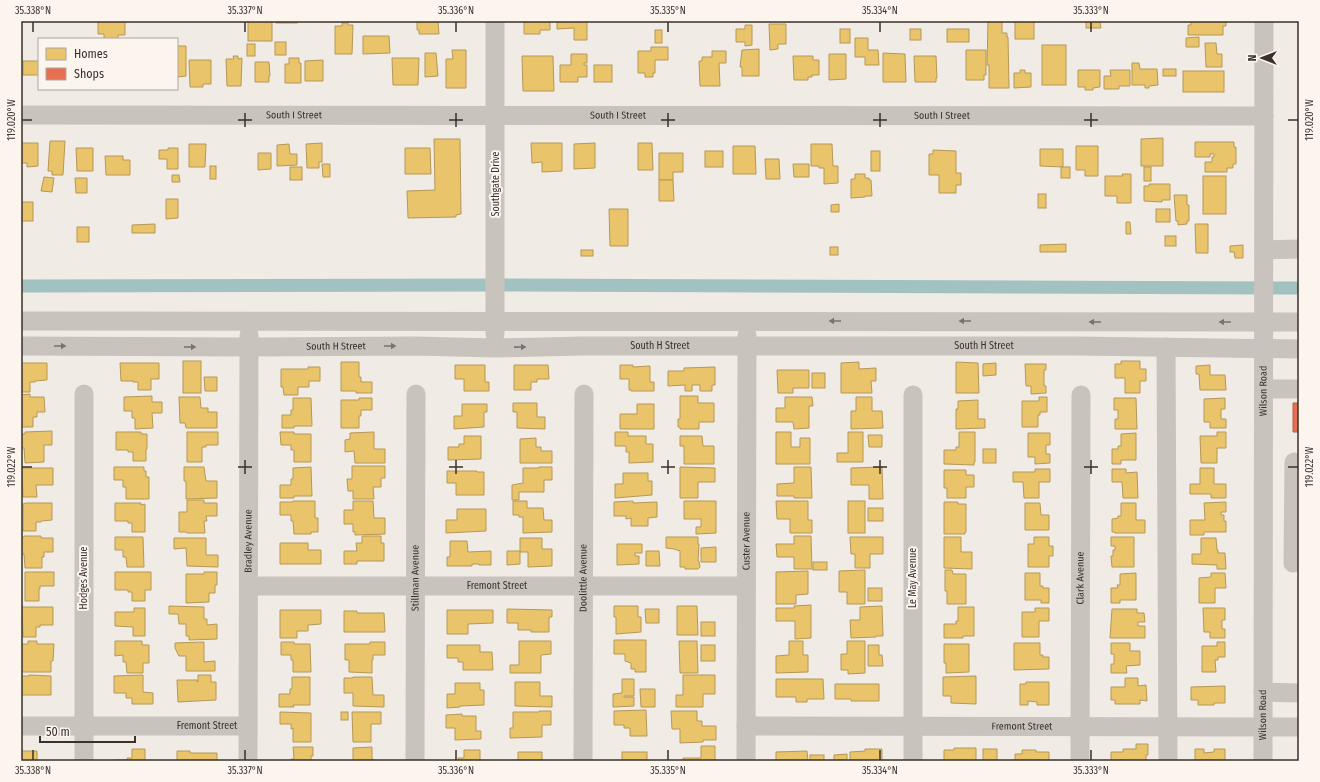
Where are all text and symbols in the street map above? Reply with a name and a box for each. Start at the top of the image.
text: 35.338°N [15,5,51,17]
text: 35.337°N [227,5,263,17]
text: 35.336°N [438,5,474,17]
text: 35.335°N [650,5,686,17]
text: 35.334°N [862,5,898,17]
text: 35.333°N [1073,5,1109,17]
legend [38,38,178,90]
north arrow [1242,38,1282,78]
text: Homes [74,47,108,61]
text: N [1246,55,1259,61]
text: Shops [74,67,104,81]
text: 119.020°W [6,99,18,141]
text: 119.020°W [1304,99,1316,141]
street label: South I Street [266,109,323,121]
street label: South I Street [590,109,647,122]
street label: South I Street [914,110,971,122]
street label: Southgate Drive [490,151,502,216]
one-way arrow [828,318,841,324]
one-way arrow [958,318,971,324]
one-way arrow [1088,319,1101,325]
one-way arrow [1218,319,1231,325]
street label: South H Street [306,340,366,353]
street label: South H Street [630,340,690,352]
street label: South H Street [954,340,1014,352]
one-way arrow [54,343,67,349]
one-way arrow [384,343,397,349]
one-way arrow [184,344,197,350]
one-way arrow [514,344,527,350]
street label: Wilson Road [1257,366,1270,416]
text: 119.022°W [6,446,18,487]
text: 119.022°W [1304,446,1316,487]
street label: Bradley Avenue [242,509,255,573]
street label: Custer Avenue [740,512,753,570]
street label: Doolittle Avenue [577,544,590,612]
street label: Stillman Avenue [409,545,422,611]
street label: Hodges Avenue [78,547,90,609]
street label: Le May Avenue [907,548,919,608]
street label: Clark Avenue [1074,551,1087,605]
street label: Fremont Street [467,580,528,592]
street label: Wilson Road [1257,690,1269,740]
scale bar [40,718,135,744]
street label: Fremont Street [177,720,238,732]
street label: Fremont Street [992,720,1053,733]
text: 50 m [46,725,70,739]
text: 35.338°N [15,765,51,777]
text: 35.337°N [227,765,263,777]
text: 35.336°N [438,765,474,777]
text: 35.335°N [650,765,686,777]
text: 35.334°N [862,765,898,777]
text: 35.333°N [1073,765,1109,777]

